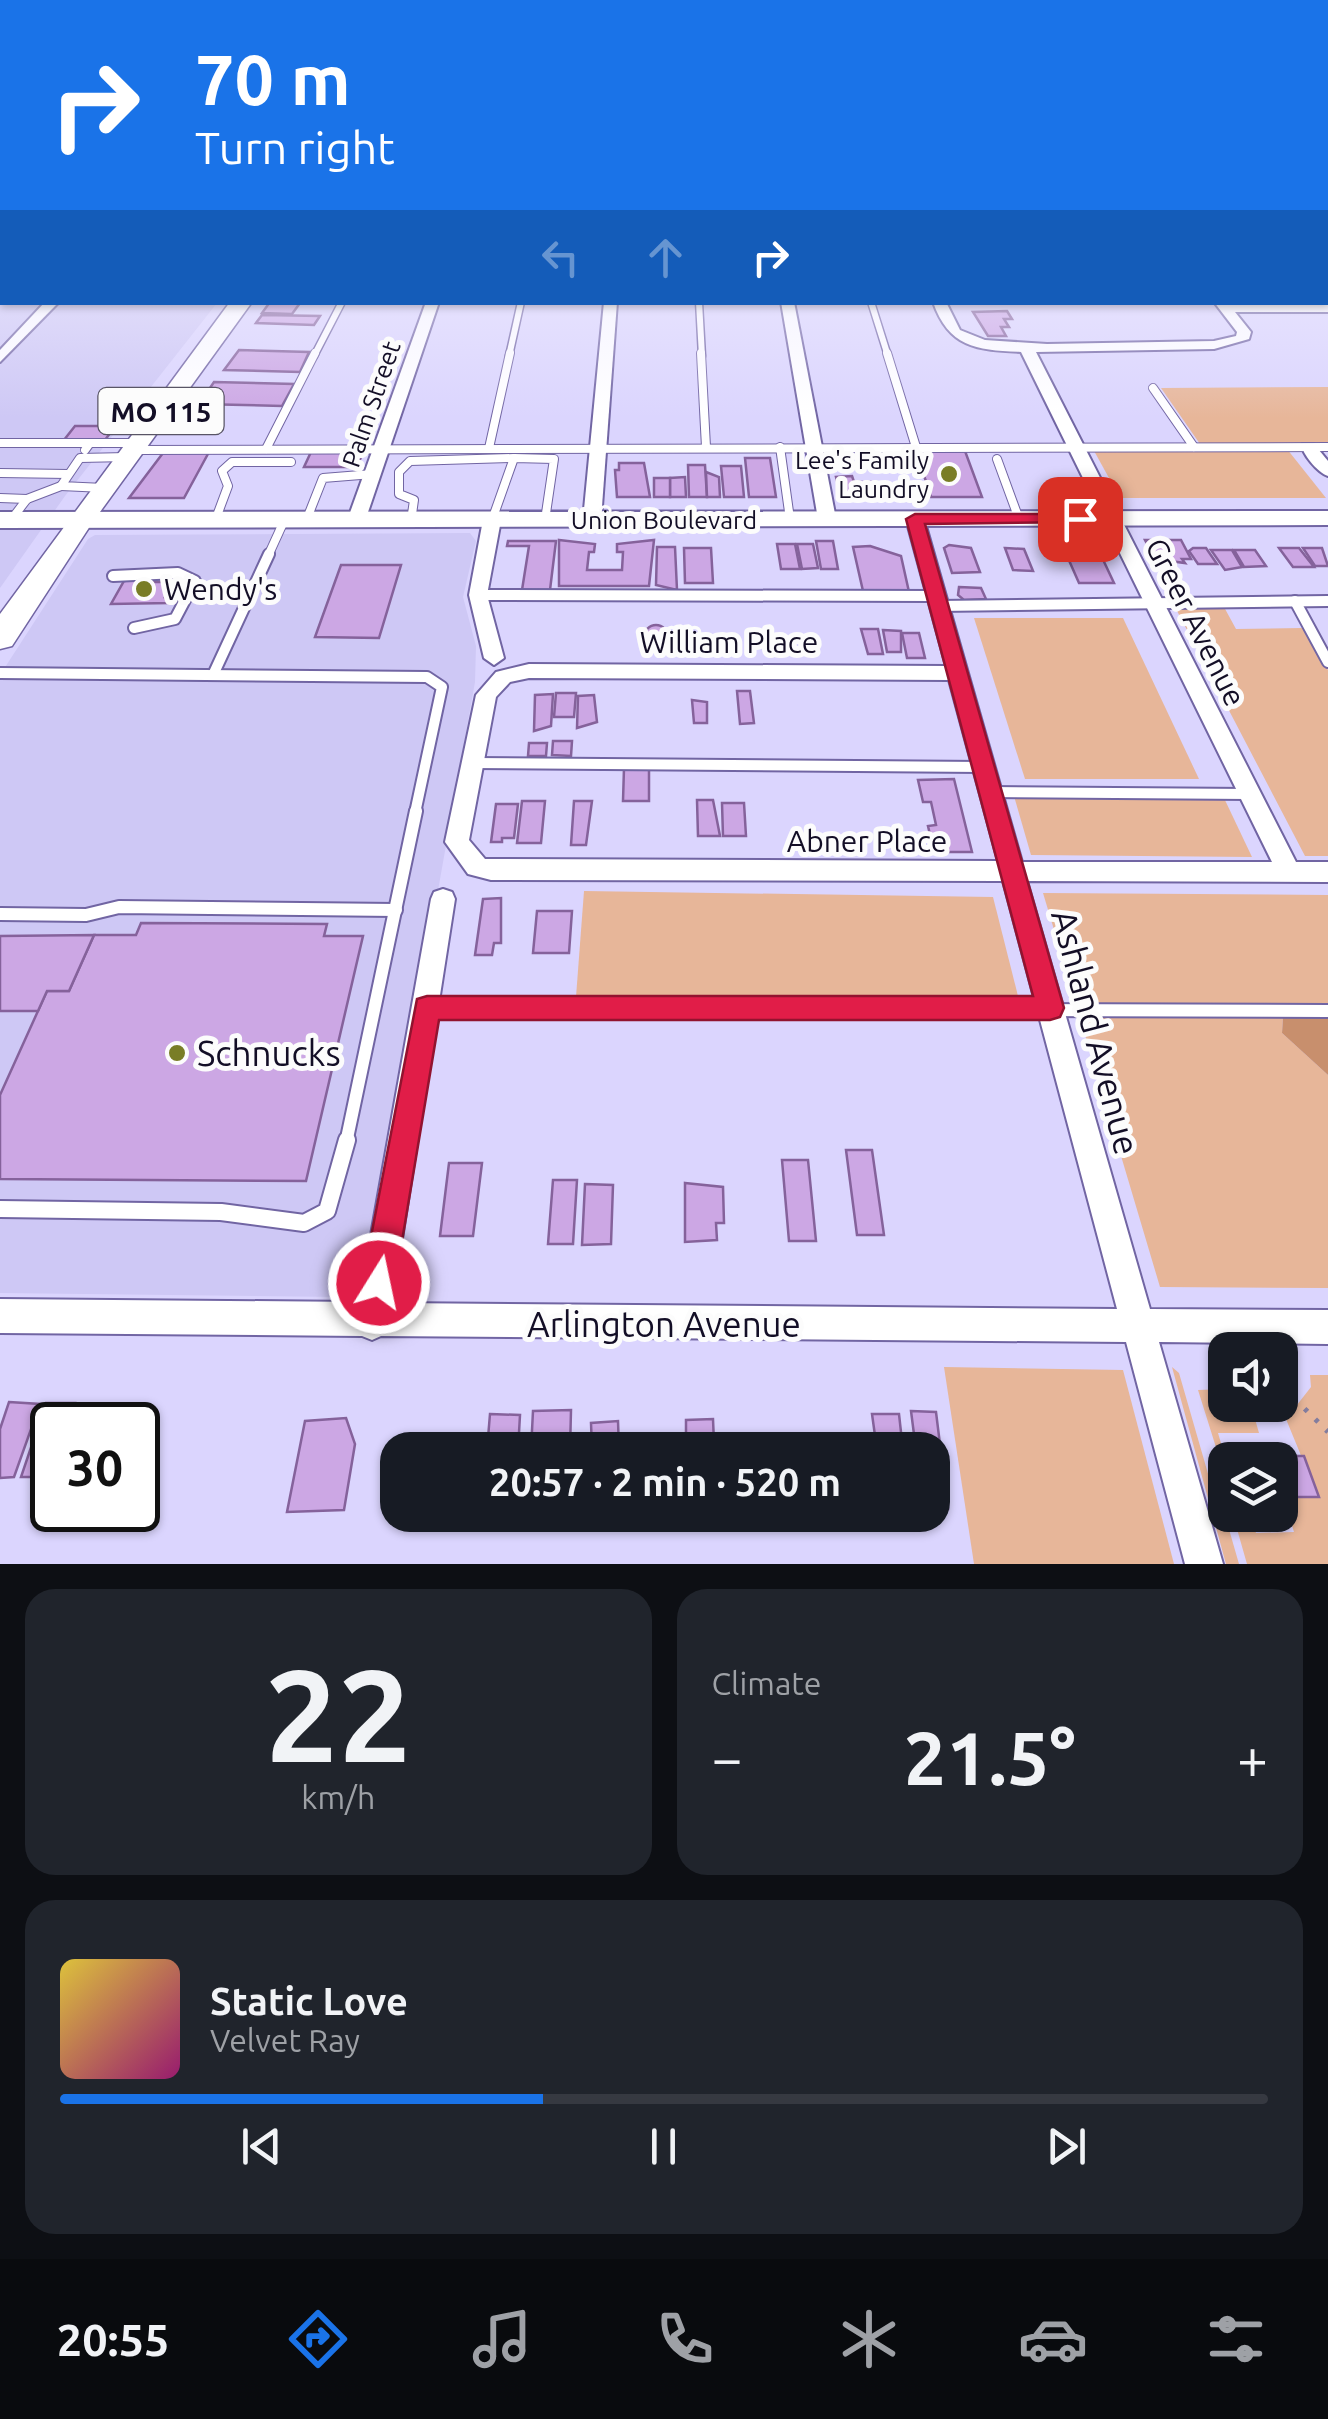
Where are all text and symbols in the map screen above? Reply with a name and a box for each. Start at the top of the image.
icon: right [30,40,160,170]
text: 70 m [195,40,351,118]
text: Turn right [195,122,395,173]
icon: left [533,230,588,285]
icon: ahead [638,230,693,285]
icon: right [743,230,798,285]
street label: Palm Street [336,337,406,471]
road number: MO 115 [99,388,224,434]
place label: Lee's Family Laundry [795,446,929,503]
marker: Lee's Family Laundry [938,463,960,485]
pin [1038,477,1123,562]
icon: arrive [1053,492,1108,547]
street label: Union Boulevard [571,506,757,534]
street label: Greer Avenue [1139,532,1253,712]
place label: Wendy's [164,572,277,606]
marker: Wendy's [133,578,155,600]
street label: William Place [640,625,818,659]
street label: Abner Place [787,824,947,858]
street label: Ashland Avenue [1044,905,1148,1159]
place label: Schnucks [197,1033,341,1073]
marker: Schnucks [166,1042,188,1064]
position arrow [327,1231,431,1335]
street label: Arlington Avenue [527,1304,801,1344]
map controls [1208,1332,1298,1532]
button: sound [1208,1332,1298,1422]
speed limit sign: 30 [30,1402,160,1532]
button: layers [1208,1442,1298,1532]
text: 20:57 · 2 min · 520 m [489,1461,841,1503]
text: 22 [265,1641,412,1787]
text: Climate [712,1665,822,1701]
text: 21.5° [904,1715,1076,1799]
text: − [712,1727,743,1788]
text: + [1237,1727,1268,1788]
text: km/h [301,1779,375,1815]
text: Static Love [210,1980,408,2022]
text: Velvet Ray [210,2022,360,2058]
icon: previous [234,2119,289,2174]
icon: pause [636,2119,691,2174]
icon: next [1039,2119,1094,2174]
icon: directions [283,2304,353,2374]
icon: music [467,2304,537,2374]
icon: phone [650,2304,720,2374]
icon: climate [834,2304,904,2374]
icon: car [1018,2304,1088,2374]
icon: filters [1201,2304,1271,2374]
text: 20:55 [57,2314,169,2365]

